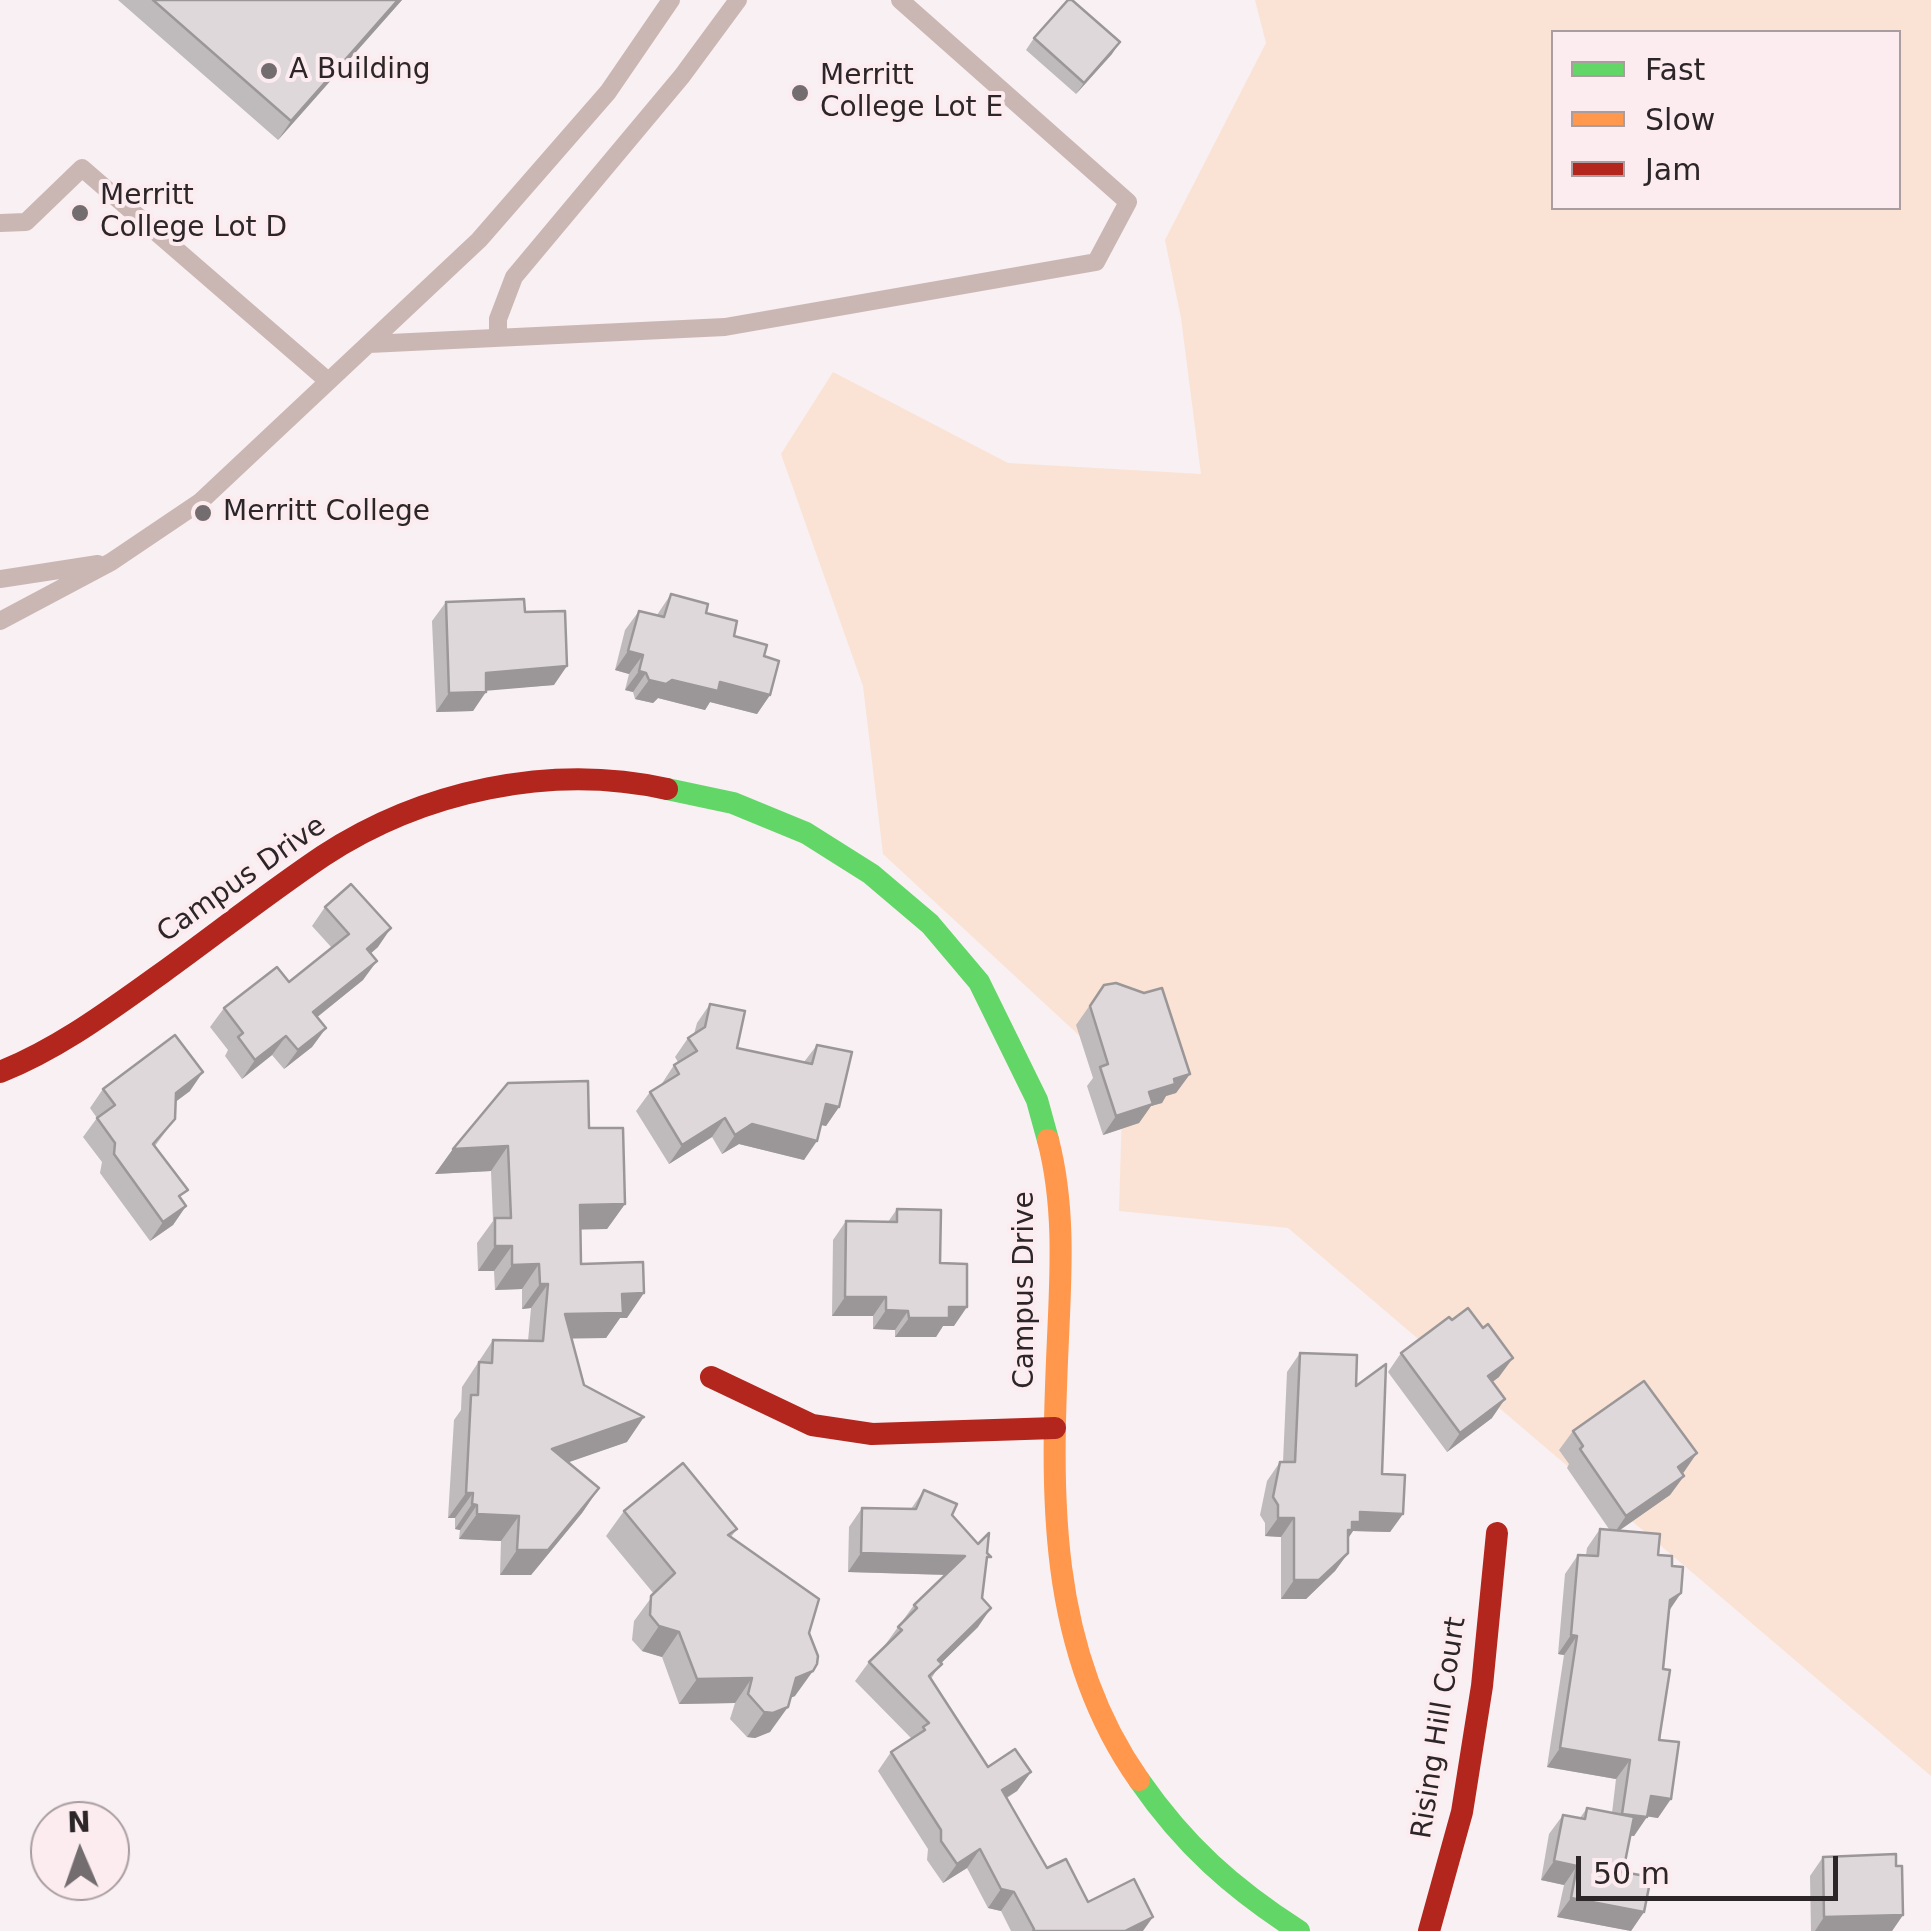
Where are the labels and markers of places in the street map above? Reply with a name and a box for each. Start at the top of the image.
place label: A Building [289,54,431,88]
marker: A Building [258,60,280,82]
place label: Merritt College Lot E [820,60,1003,126]
marker: Merritt College Lot E [789,82,811,104]
place label: Merritt College Lot D [100,180,287,246]
marker: Merritt College Lot D [69,202,91,224]
place label: Merritt College [223,496,430,530]
marker: Merritt College [192,502,214,524]

